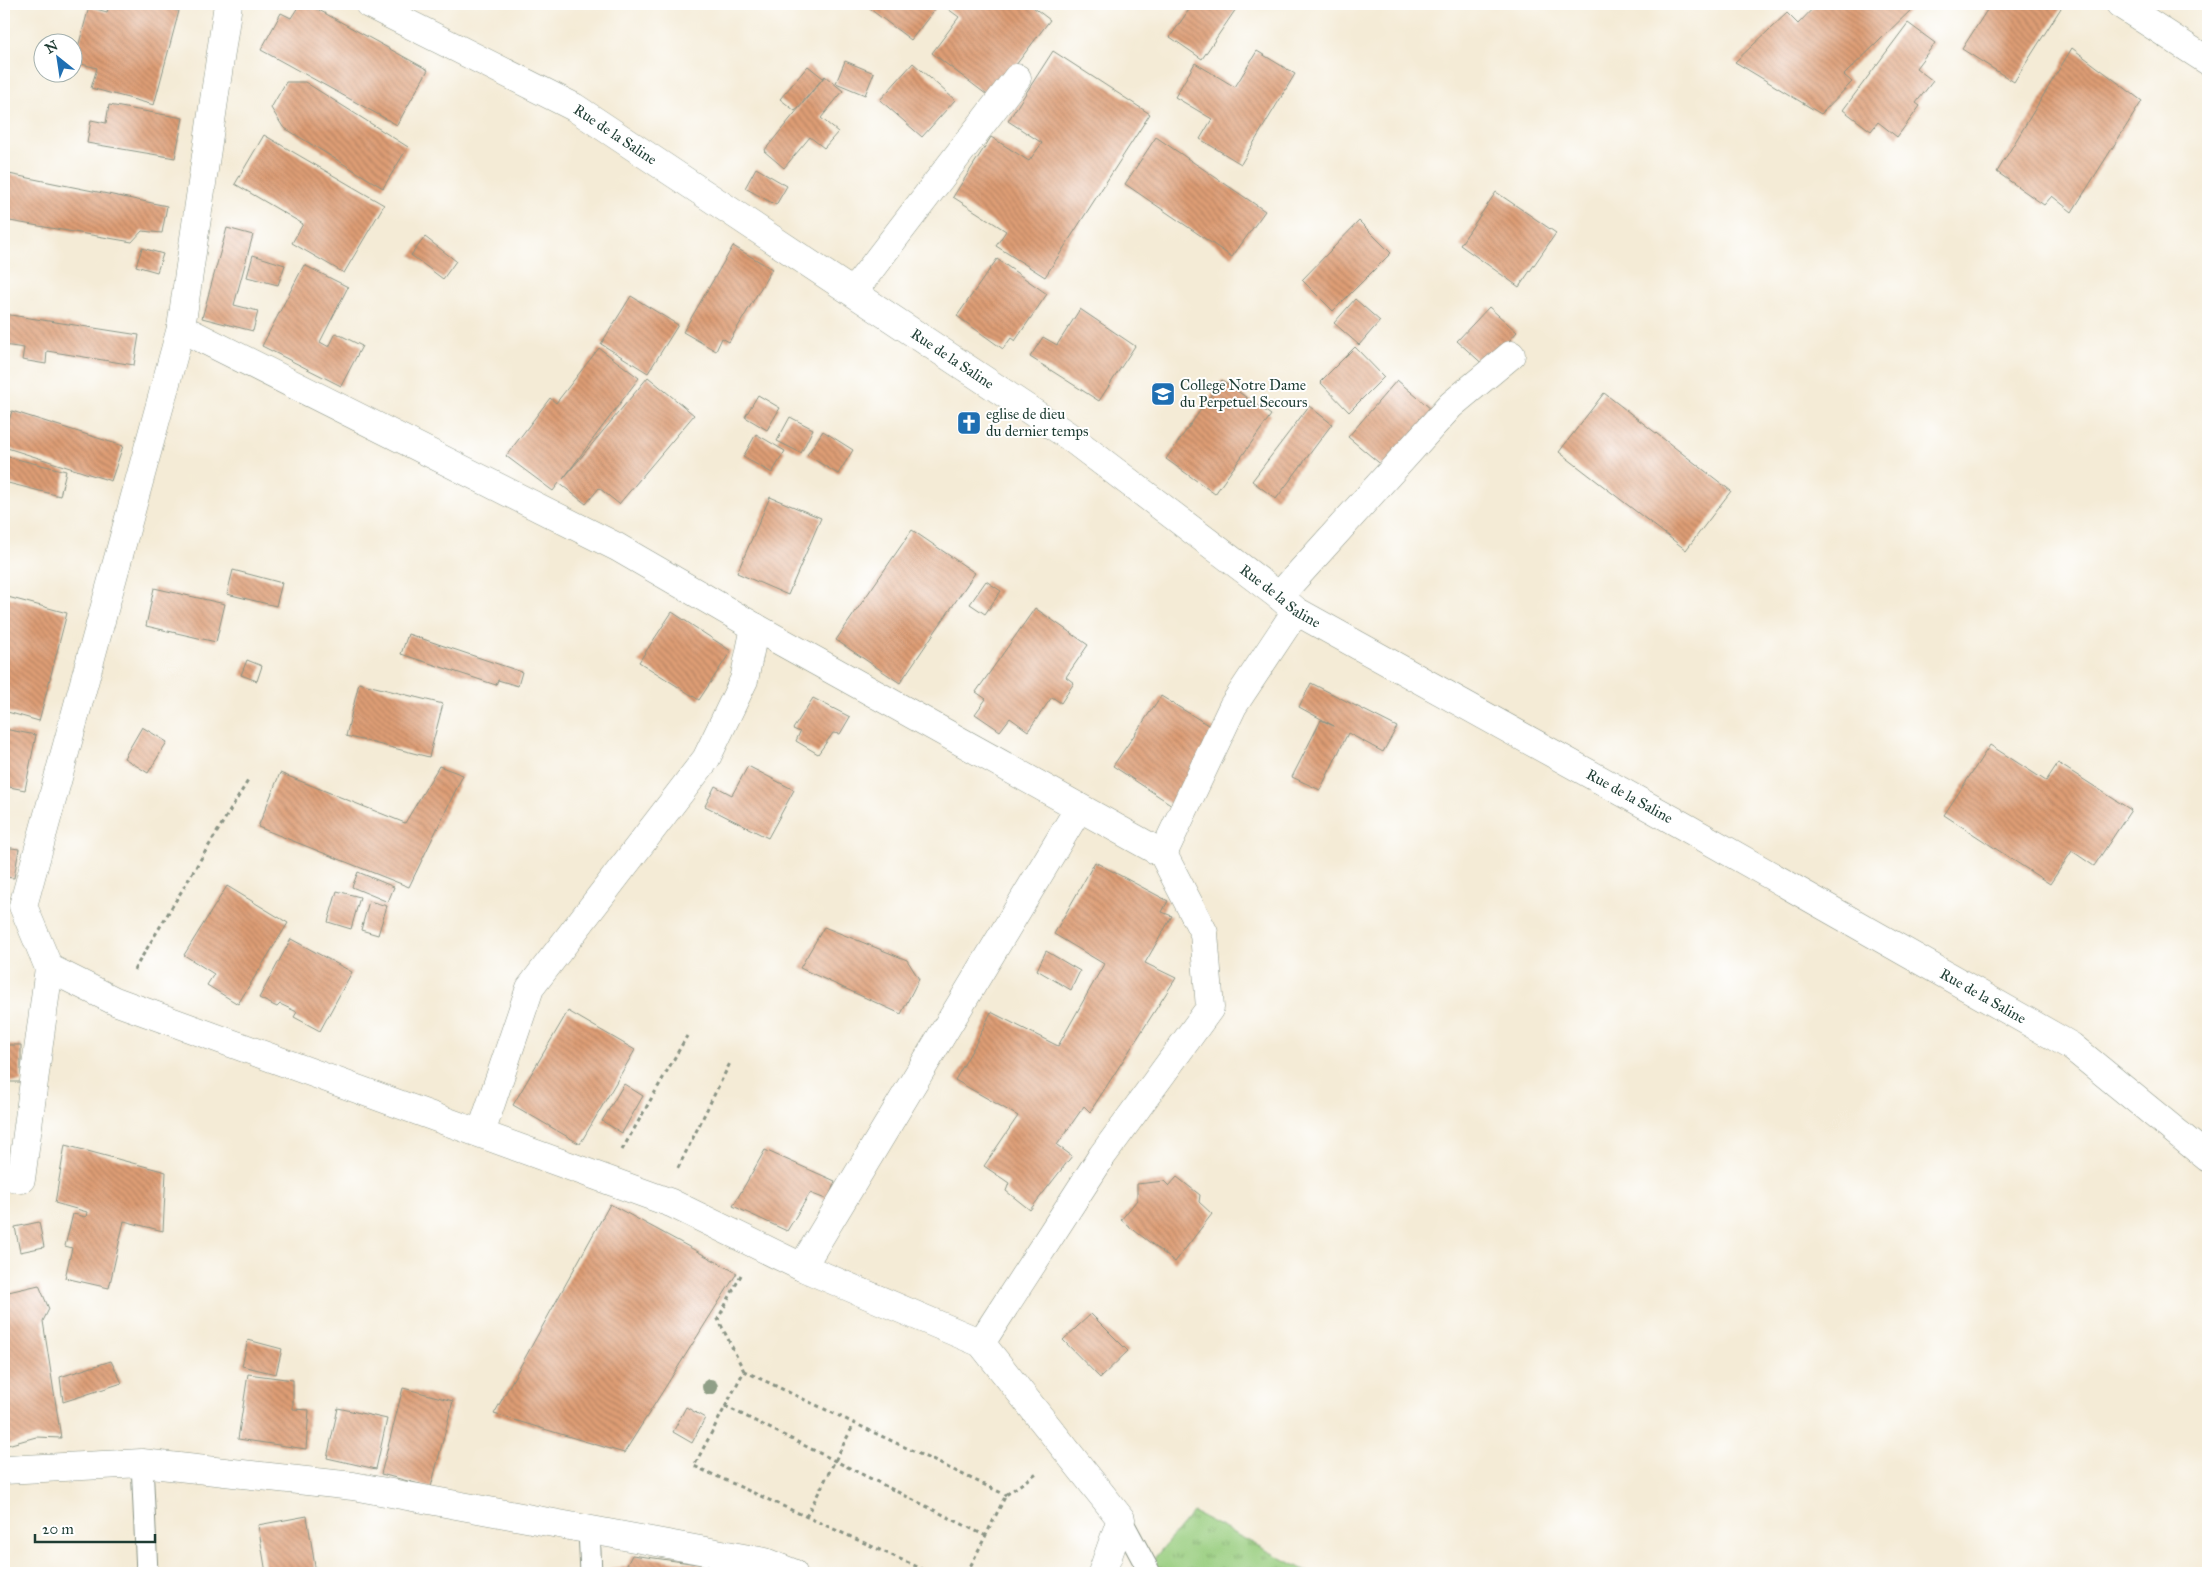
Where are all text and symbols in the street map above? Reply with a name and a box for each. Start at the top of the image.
north arrow [32,32,82,82]
text: N [42,37,61,58]
street label: Rue de la Saline [570,100,660,169]
street label: Rue de la Saline [907,325,997,393]
place label: College Notre Dame du Perpetuel Secours [1180,376,1307,411]
school or university icon: College Notre Dame du Perpetuel Secours [1150,381,1176,407]
place label: eglise de dieu du dernier temps [986,405,1089,440]
church icon: eglise de dieu du dernier temps [956,410,982,436]
street label: Rue de la Saline [1236,561,1324,632]
street label: Rue de la Saline [1583,765,1676,827]
street label: Rue de la Saline [1937,964,2029,1028]
scale bar [35,1512,155,1544]
text: 20 m [42,1520,74,1538]

